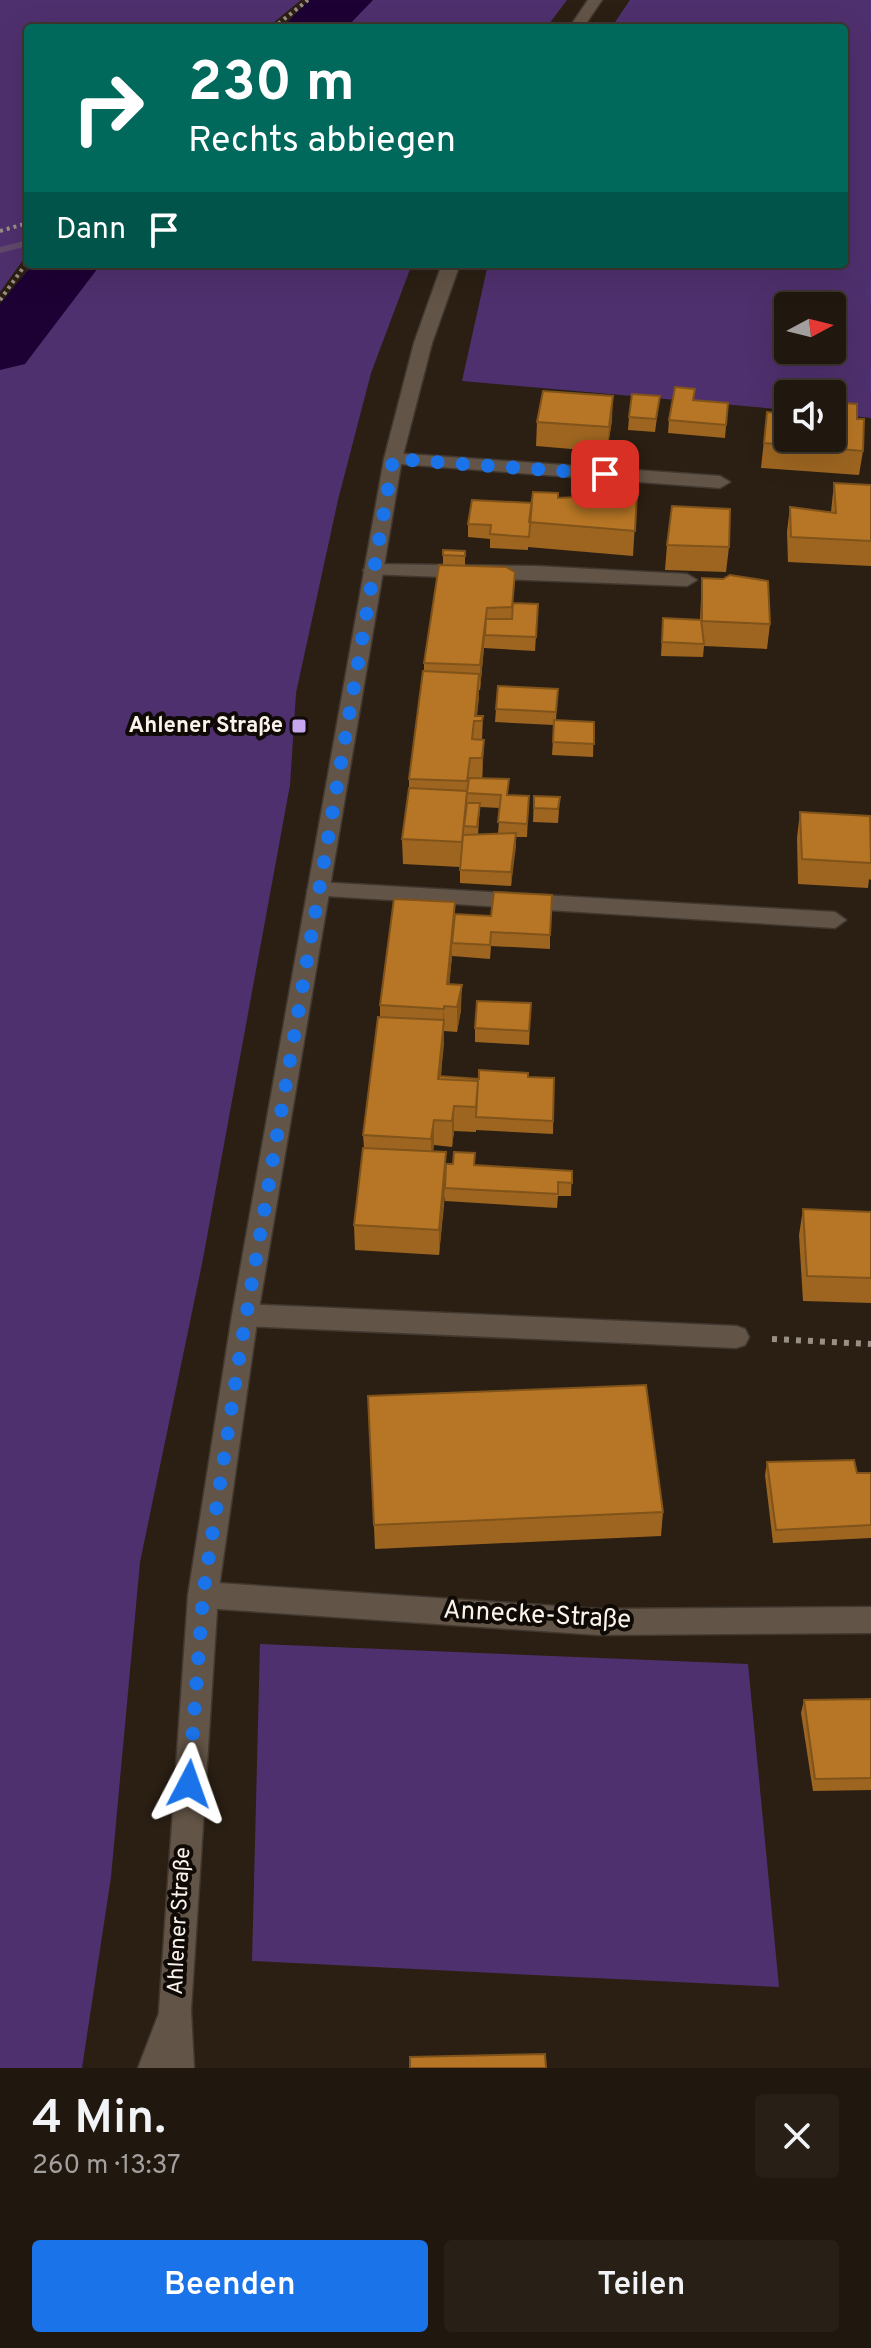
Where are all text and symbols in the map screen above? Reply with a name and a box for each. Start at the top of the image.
text: 230 m [188,50,355,120]
icon: right [56,56,160,160]
text: Rechts abbiegen [188,119,456,165]
icon: arrive [142,208,186,252]
text: Dann [56,212,126,249]
north arrow [774,292,846,364]
map controls [774,292,846,452]
button: sound [774,380,846,452]
pin [571,440,639,508]
icon: arrive [583,452,627,496]
place label: Ahlener Straße [128,713,283,740]
marker: Ahlener Straße [290,717,308,735]
street label: Annecke-Straße [442,1595,632,1637]
position arrow [147,1742,231,1826]
street label: Ahlener Straße [163,1847,197,1995]
text: 4 Min. [32,2090,166,2150]
button: close [755,2094,839,2178]
text: 260 m · 13:37 [32,2150,181,2183]
button: Beenden [32,2240,428,2332]
button: Teilen [444,2240,839,2332]

